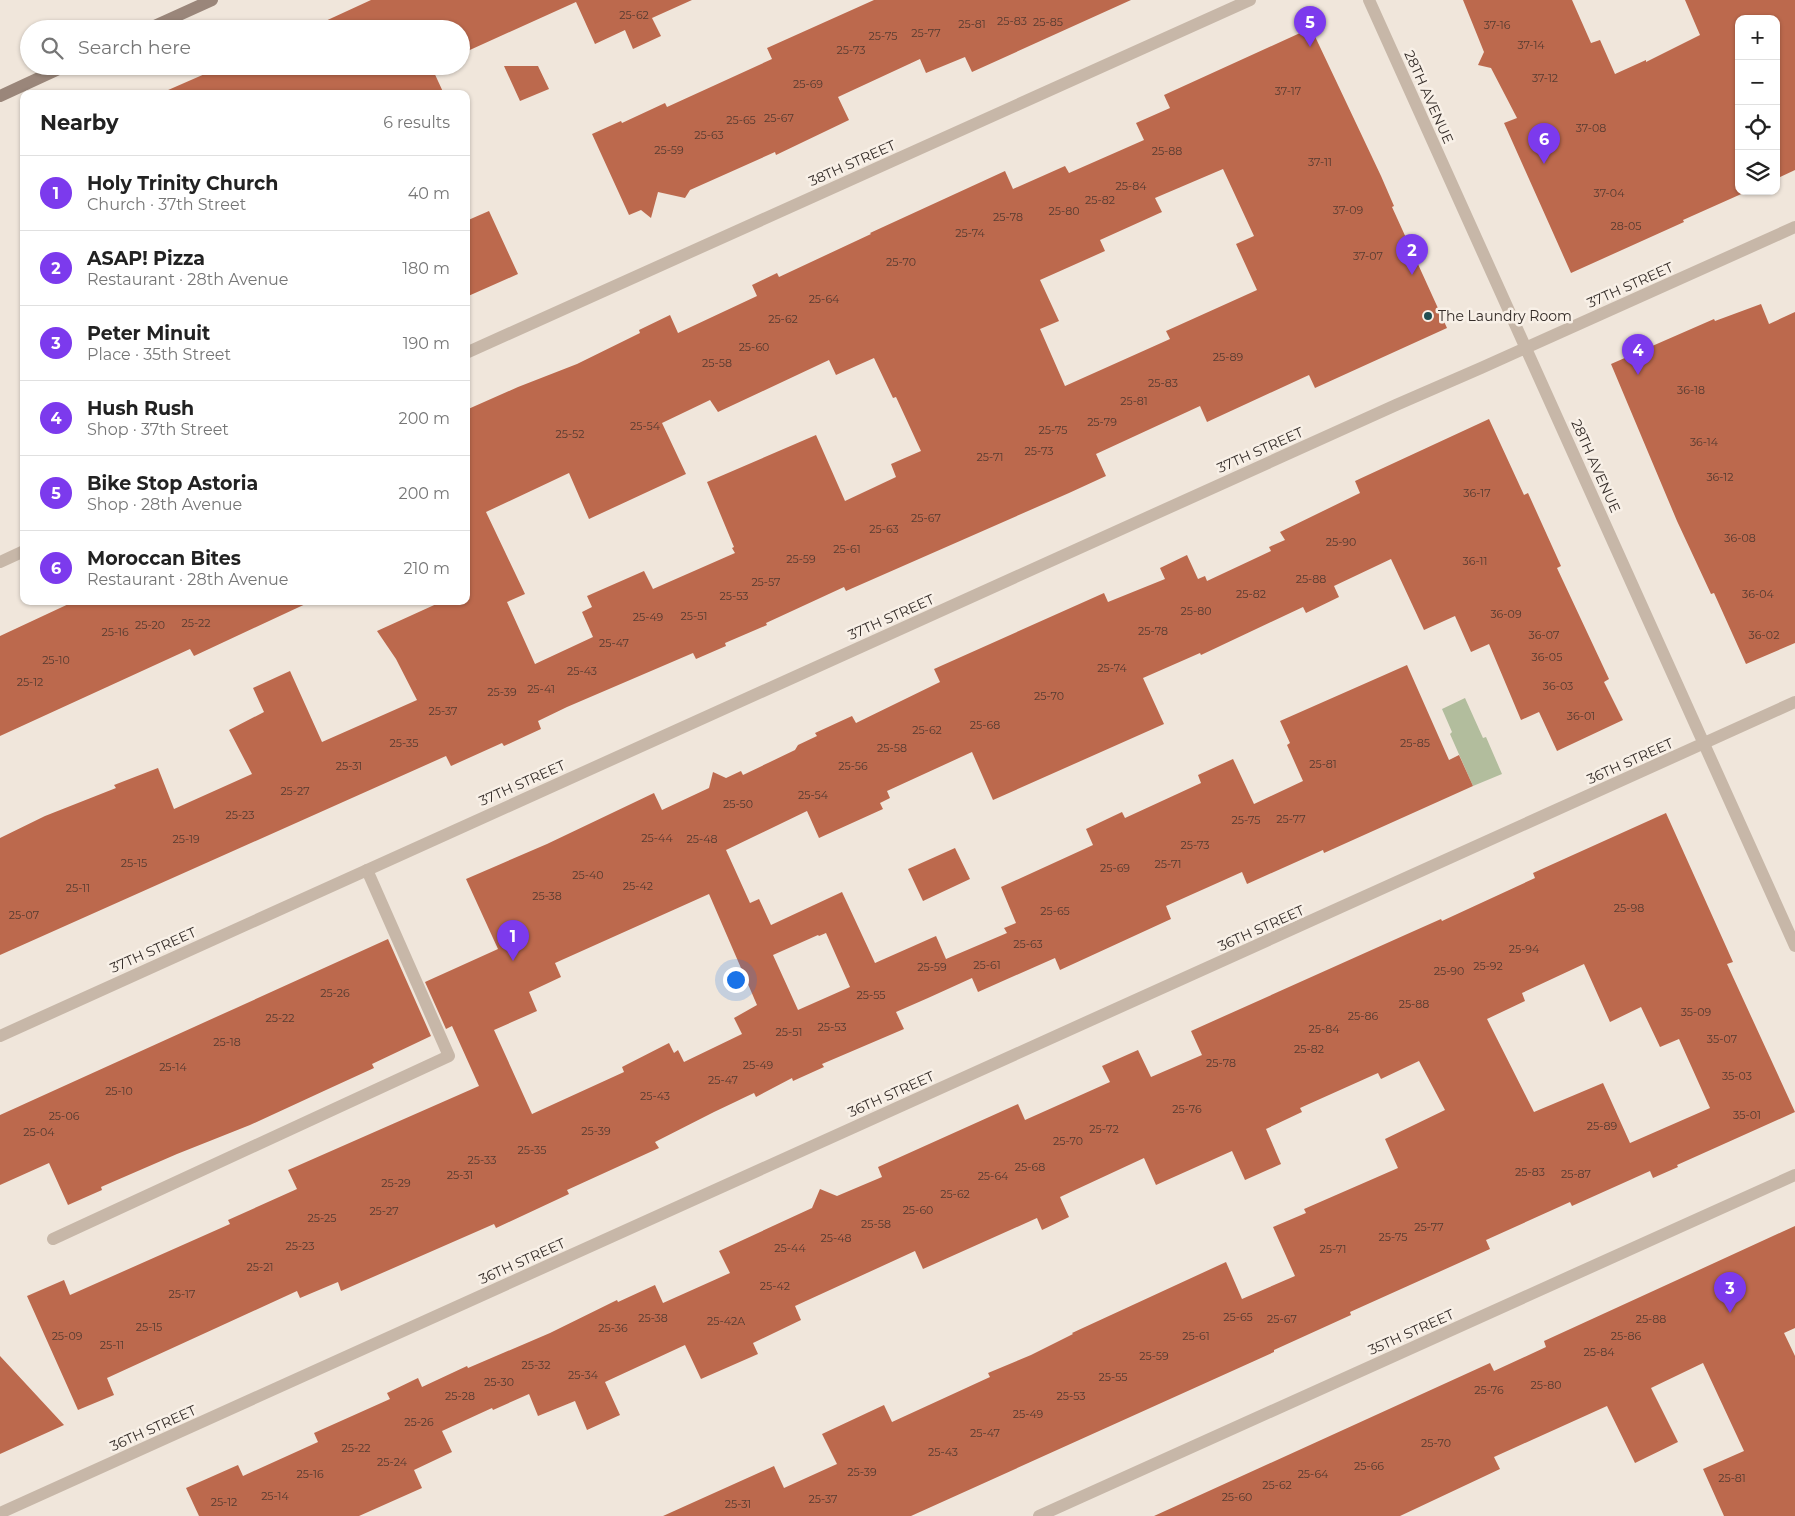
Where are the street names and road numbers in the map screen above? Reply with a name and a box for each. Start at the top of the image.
street label: 28TH AVENUE [1400,48,1458,146]
street label: 38TH STREET [806,136,898,190]
street label: 37TH STREET [1584,258,1676,312]
street label: 28TH AVENUE [1567,417,1625,515]
street label: 37TH STREET [1214,423,1306,477]
street label: 37TH STREET [845,590,937,644]
street label: 36TH STREET [1584,734,1676,788]
street label: 37TH STREET [476,756,568,810]
street label: 36TH STREET [1215,901,1307,955]
street label: 37TH STREET [107,923,199,977]
street label: 36TH STREET [845,1067,937,1121]
street label: 36TH STREET [476,1234,568,1288]
street label: 35TH STREET [1365,1305,1457,1359]
street label: 36TH STREET [107,1401,199,1455]

